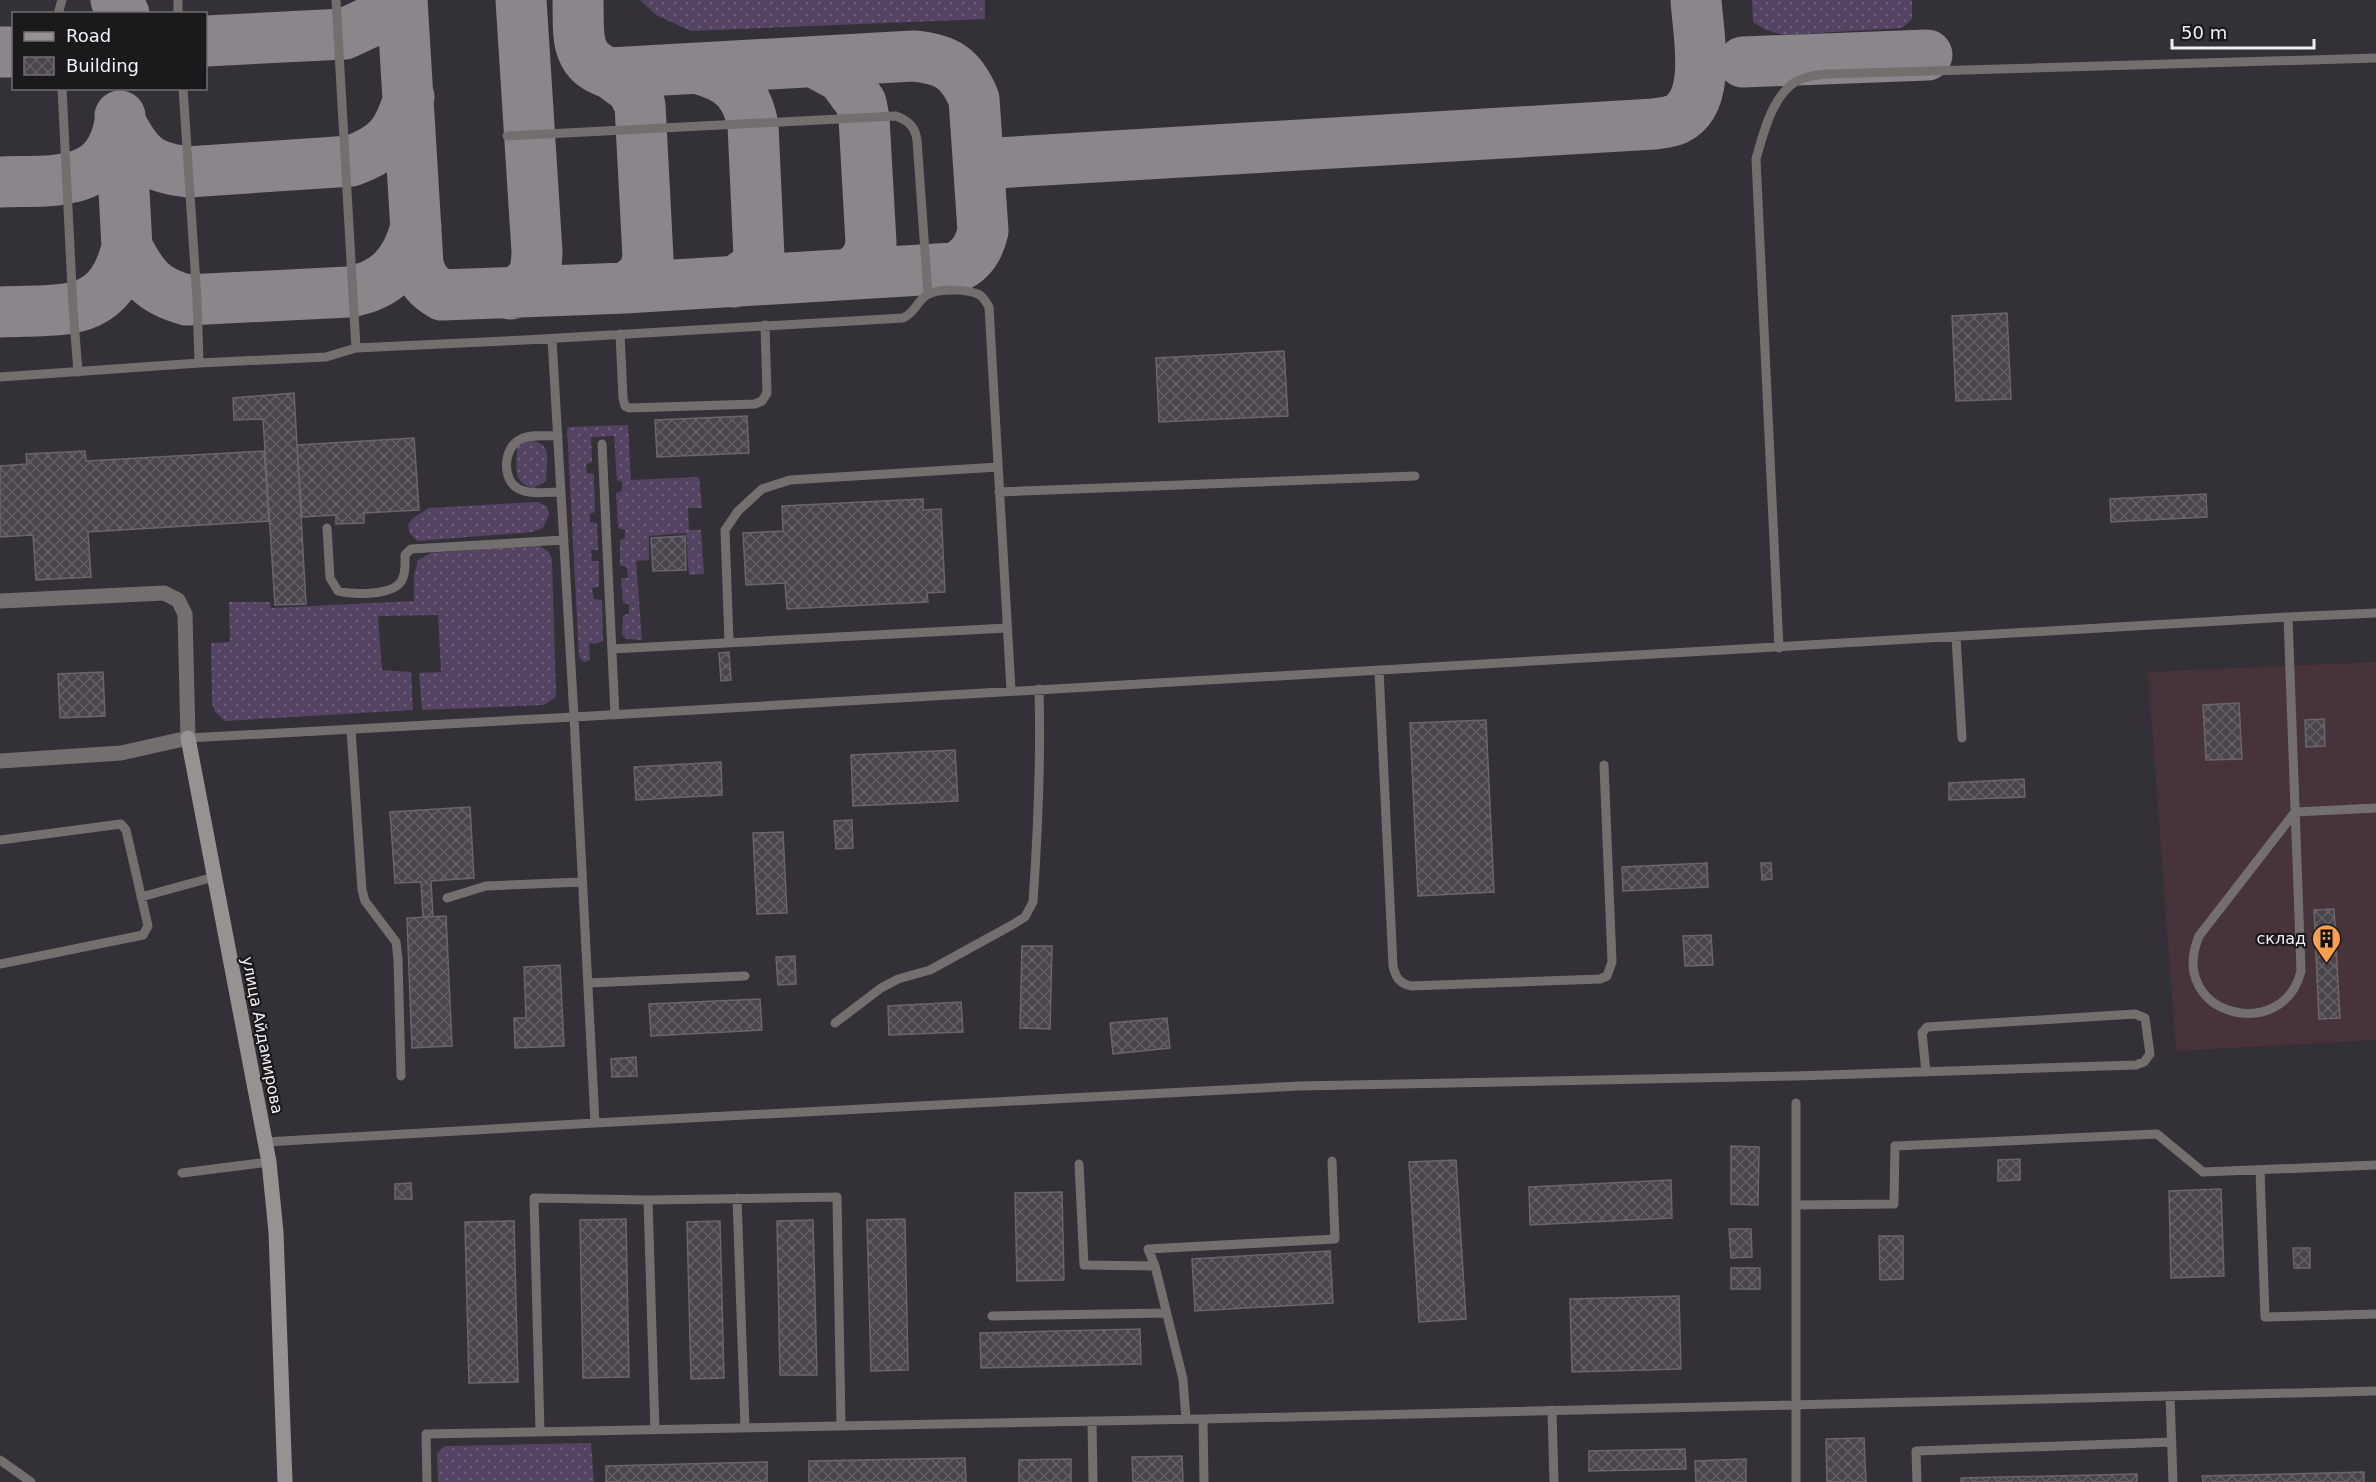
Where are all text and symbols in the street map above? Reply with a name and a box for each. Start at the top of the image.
legend [12,12,207,90]
scale bar [2172,12,2314,50]
text: 50 m [2181,22,2227,43]
text: Road [66,25,111,46]
text: Building [66,55,139,76]
building icon: склад [2311,922,2343,964]
place label: склад [2256,929,2306,948]
street label: улица Айдамирова [238,955,287,1115]

